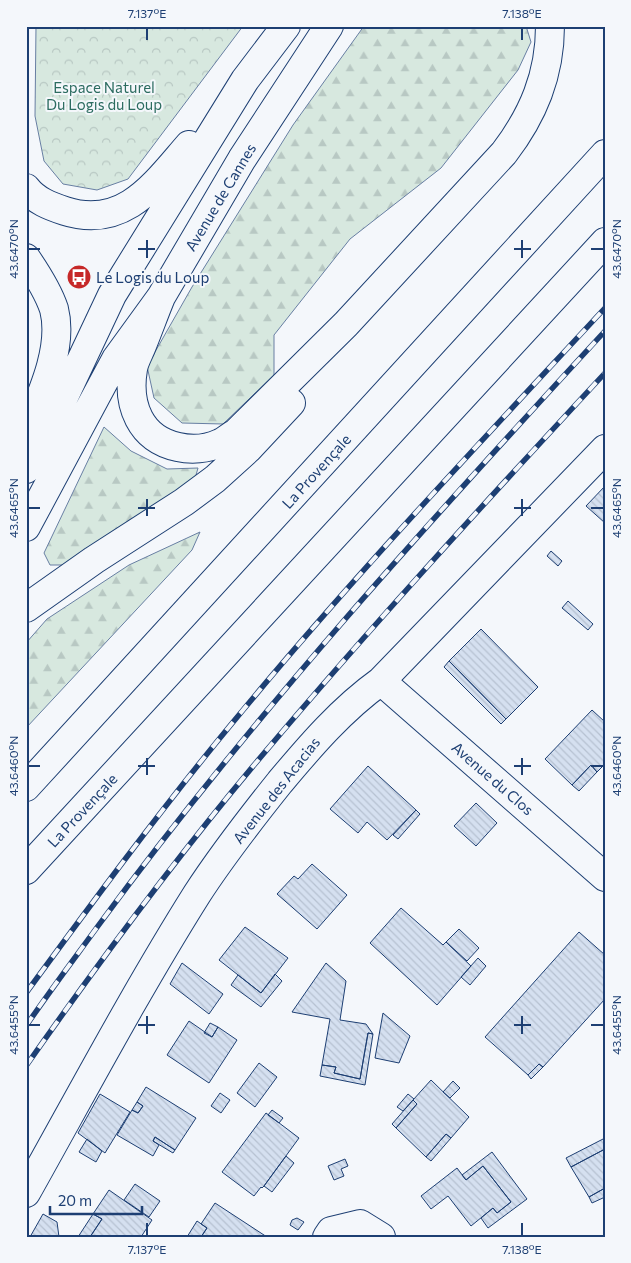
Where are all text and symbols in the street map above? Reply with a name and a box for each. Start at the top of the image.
text: 7.137°E [128,6,166,20]
text: 7.138°E [502,6,542,20]
park label: Espace Naturel Du Logis du Loup [46,78,162,113]
street label: Avenue de Cannes [181,140,259,254]
text: 43.6470°N [6,219,20,279]
text: 43.6470°N [609,219,623,279]
bus stop icon: Le Logis du Loup [66,264,92,290]
place label: Le Logis du Loup [96,268,209,286]
street label: La Provençale [278,430,354,512]
text: 43.6465°N [6,478,20,538]
text: 43.6465°N [609,478,623,538]
street label: Avenue des Acacias [229,733,323,847]
text: 43.6460°N [6,736,20,796]
text: 43.6460°N [609,736,623,796]
street label: Avenue du Clos [448,738,538,819]
street label: La Provençale [43,769,121,851]
text: 43.6455°N [6,995,20,1055]
text: 43.6455°N [609,995,623,1055]
scale bar [50,1183,142,1215]
text: 20 m [58,1191,92,1209]
text: 7.137°E [128,1242,166,1256]
text: 7.138°E [502,1242,542,1256]

